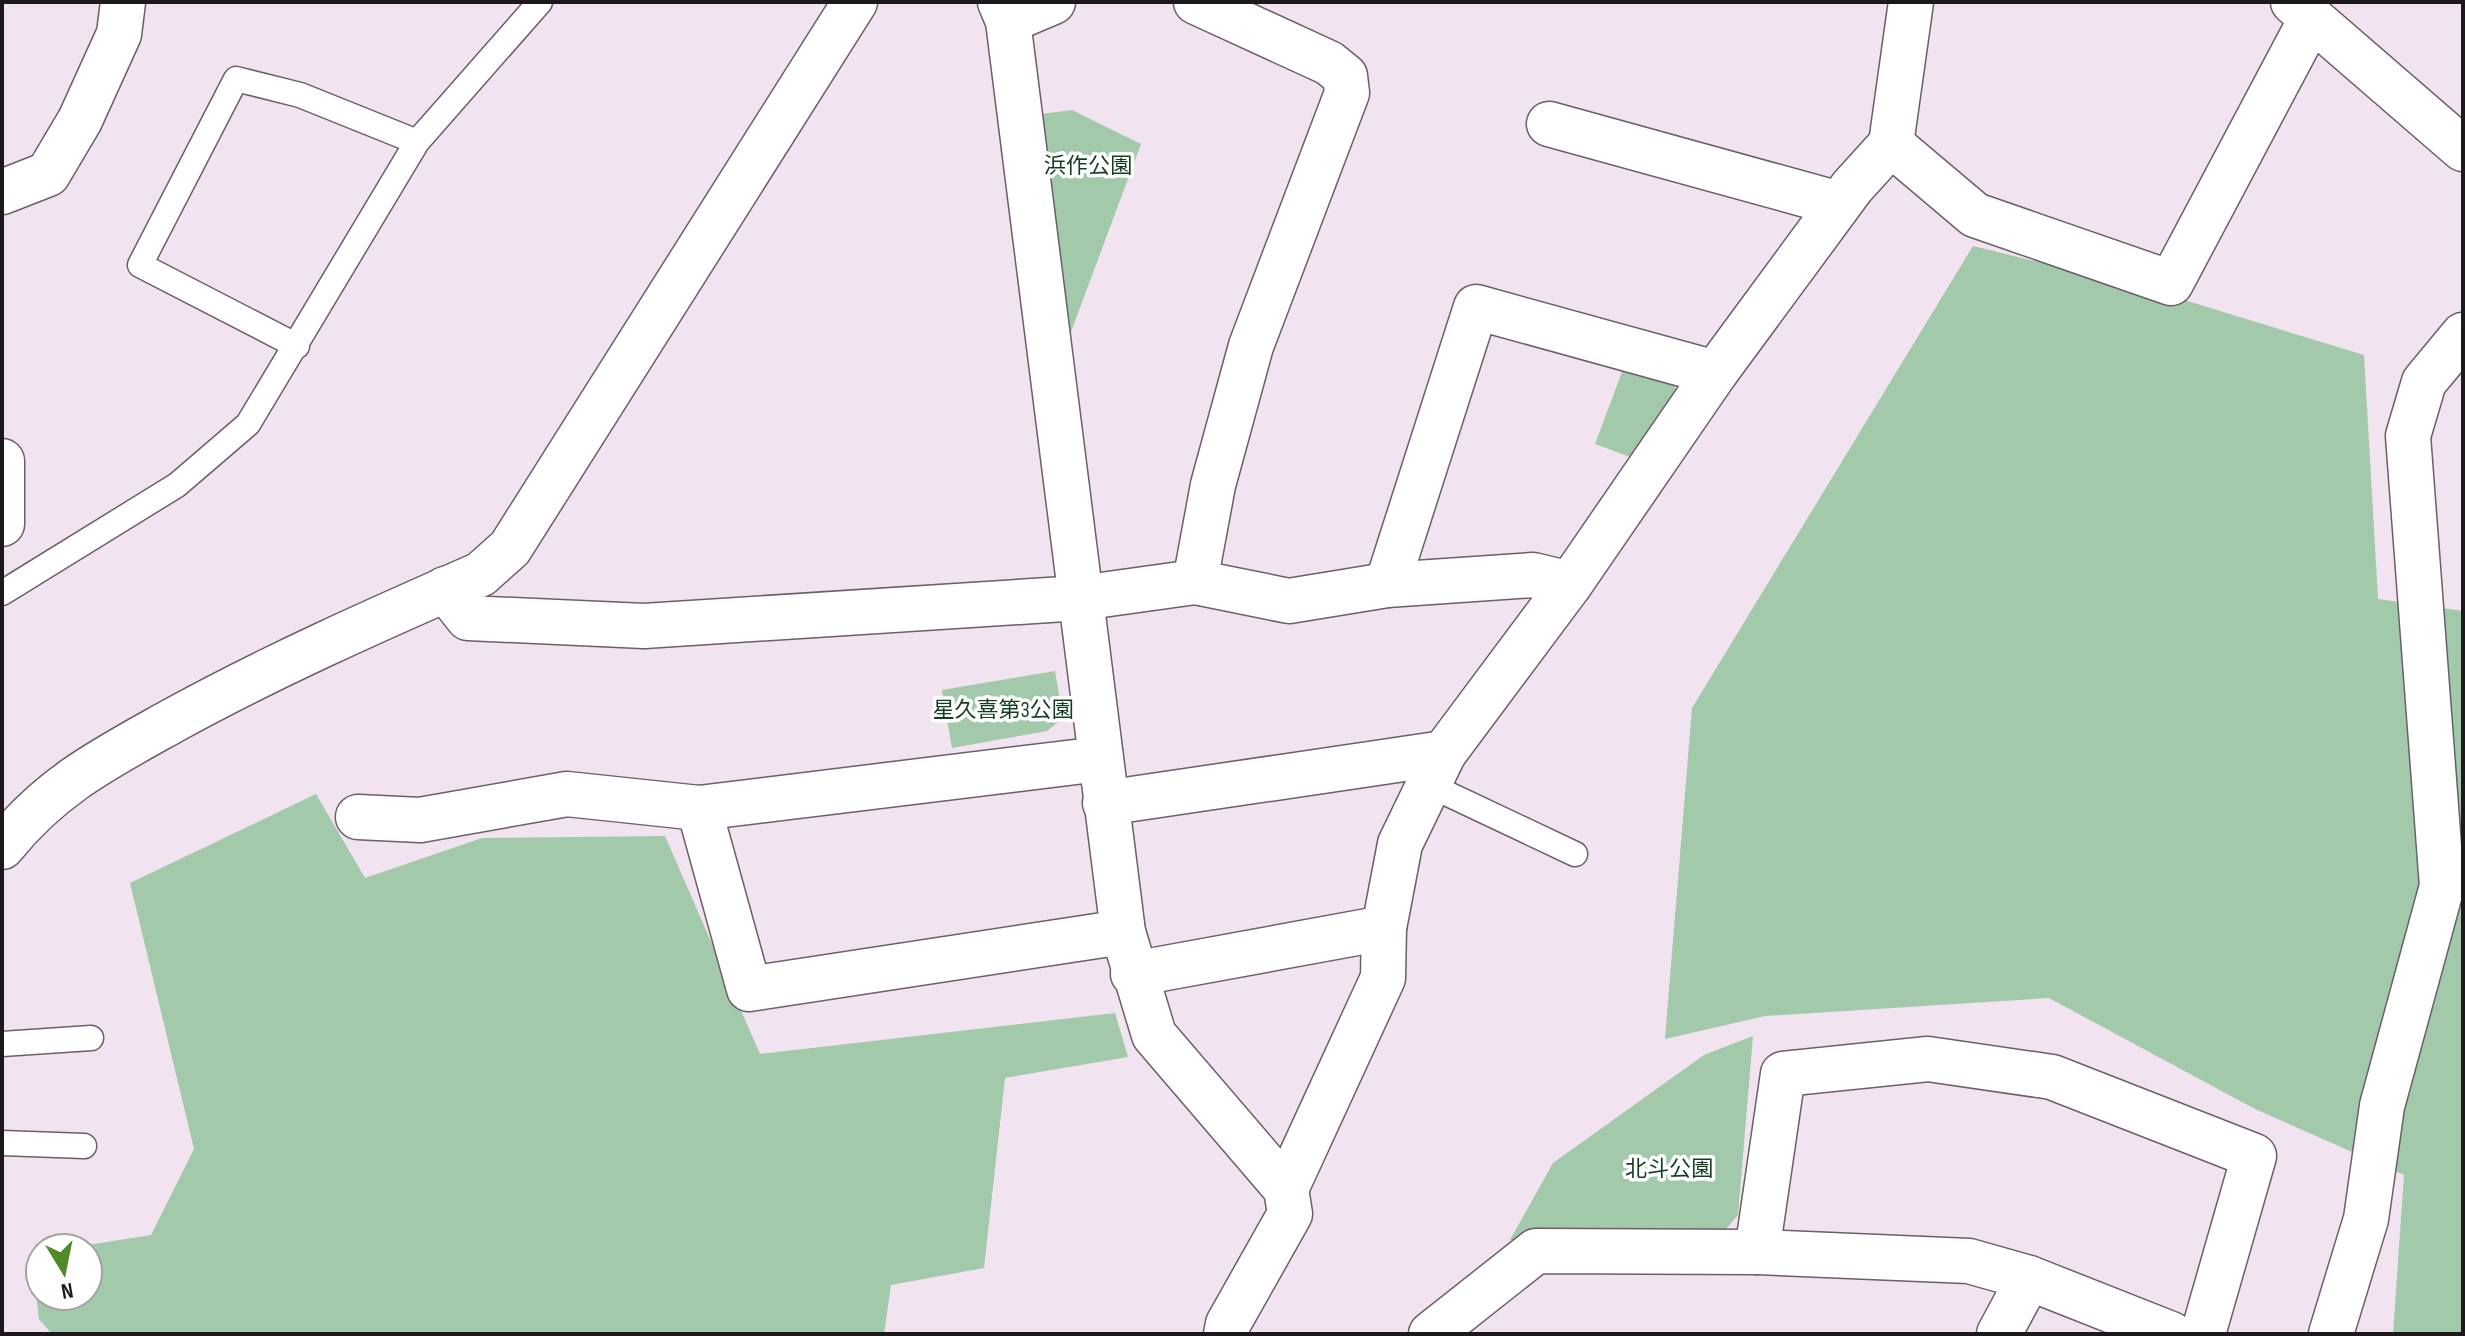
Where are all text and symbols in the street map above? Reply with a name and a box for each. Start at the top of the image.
park label: 浜作公園 [1044,153,1132,180]
park label: 星久喜第3公園 [932,697,1074,724]
park label: 北斗公園 [1625,1156,1713,1183]
north arrow [24,1232,104,1312]
text: N [59,1276,75,1305]

